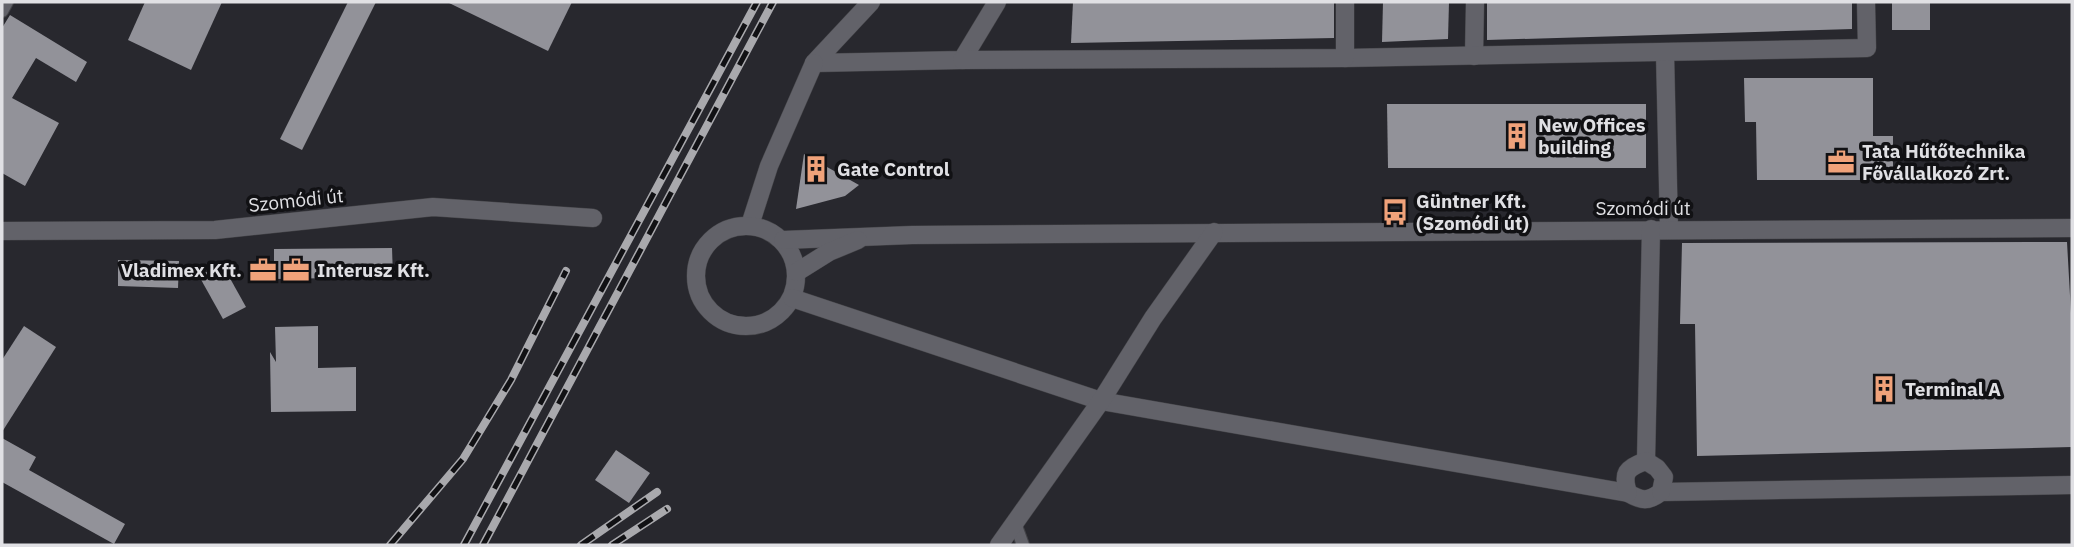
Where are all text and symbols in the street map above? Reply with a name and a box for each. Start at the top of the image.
place label: New Offices building [1538,113,1646,159]
building icon: New Offices building [1502,121,1532,151]
place label: Tata Hűtőtechnika Fővállalkozó Zrt. [1862,139,2026,185]
office icon: Tata Hűtőtechnika Fővállalkozó Zrt. [1826,147,1856,177]
building icon: Gate Control [801,154,831,184]
place label: Gate Control [837,157,950,181]
street label: Szomódi út [247,183,345,217]
place label: Güntner Kft. (Szomódi út) [1416,189,1529,235]
street label: Szomódi út [1595,196,1691,220]
bus stop icon: Güntner Kft. (Szomódi út) [1380,197,1410,227]
office icon: Vladimex Kft. [248,255,278,285]
office icon: Interusz Kft. [281,255,311,285]
place label: Vladimex Kft. [121,258,242,282]
place label: Interusz Kft. [317,258,430,282]
building icon: Terminal A [1869,374,1899,404]
place label: Terminal A [1905,377,2001,401]

